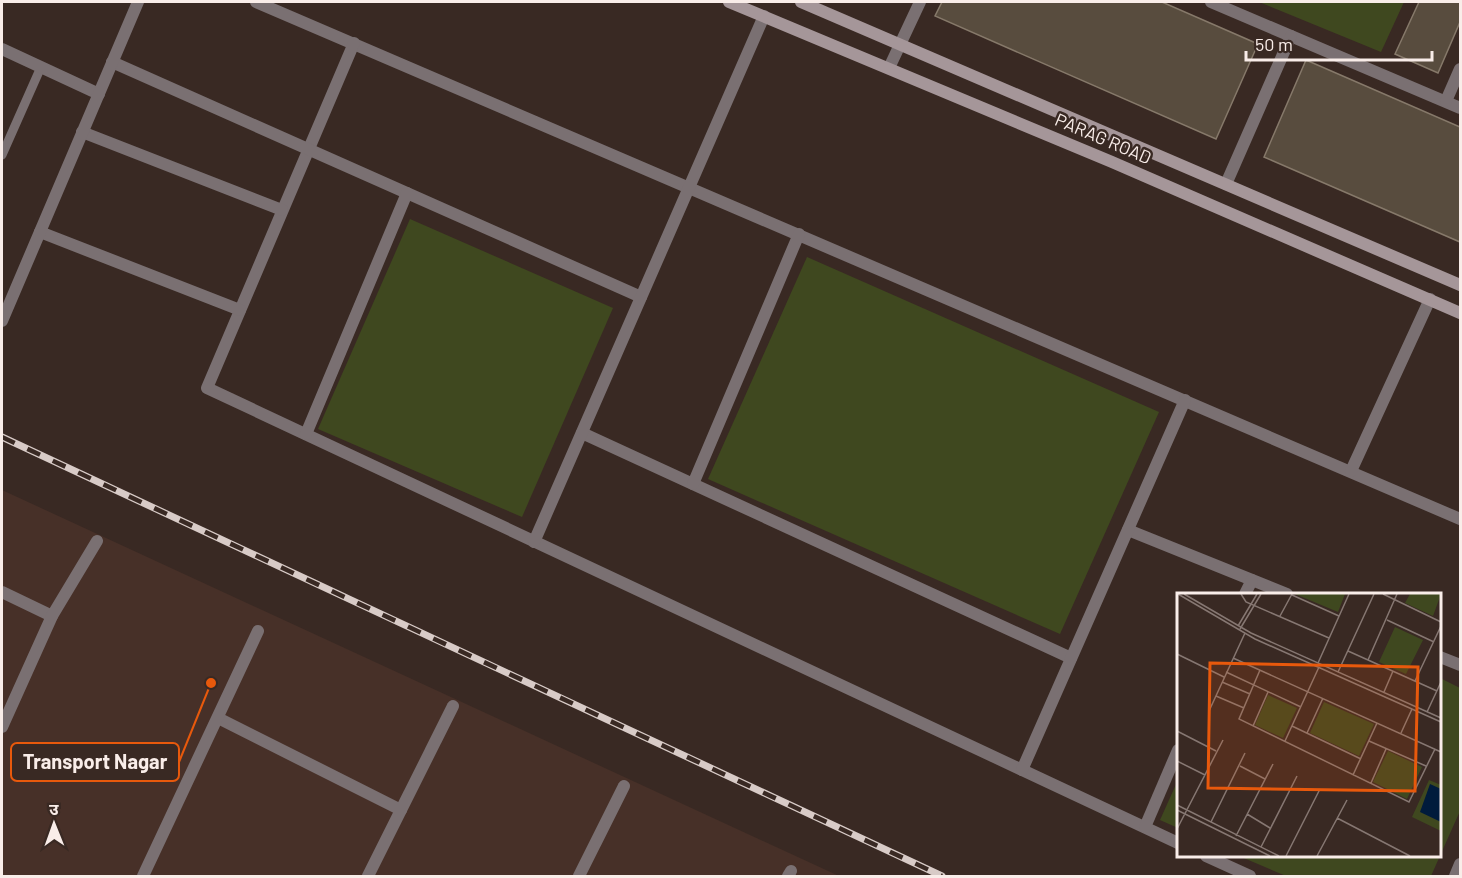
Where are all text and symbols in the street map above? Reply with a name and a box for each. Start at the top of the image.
scale bar [1246,24,1432,62]
text: 50 m [1255,33,1293,55]
street label: PARAG ROAD [1052,108,1155,168]
inset map [1177,593,1441,857]
callout: Transport Nagar [11,743,179,781]
text: Transport Nagar [23,749,168,773]
north arrow [24,794,84,854]
text: उ [49,799,59,818]

